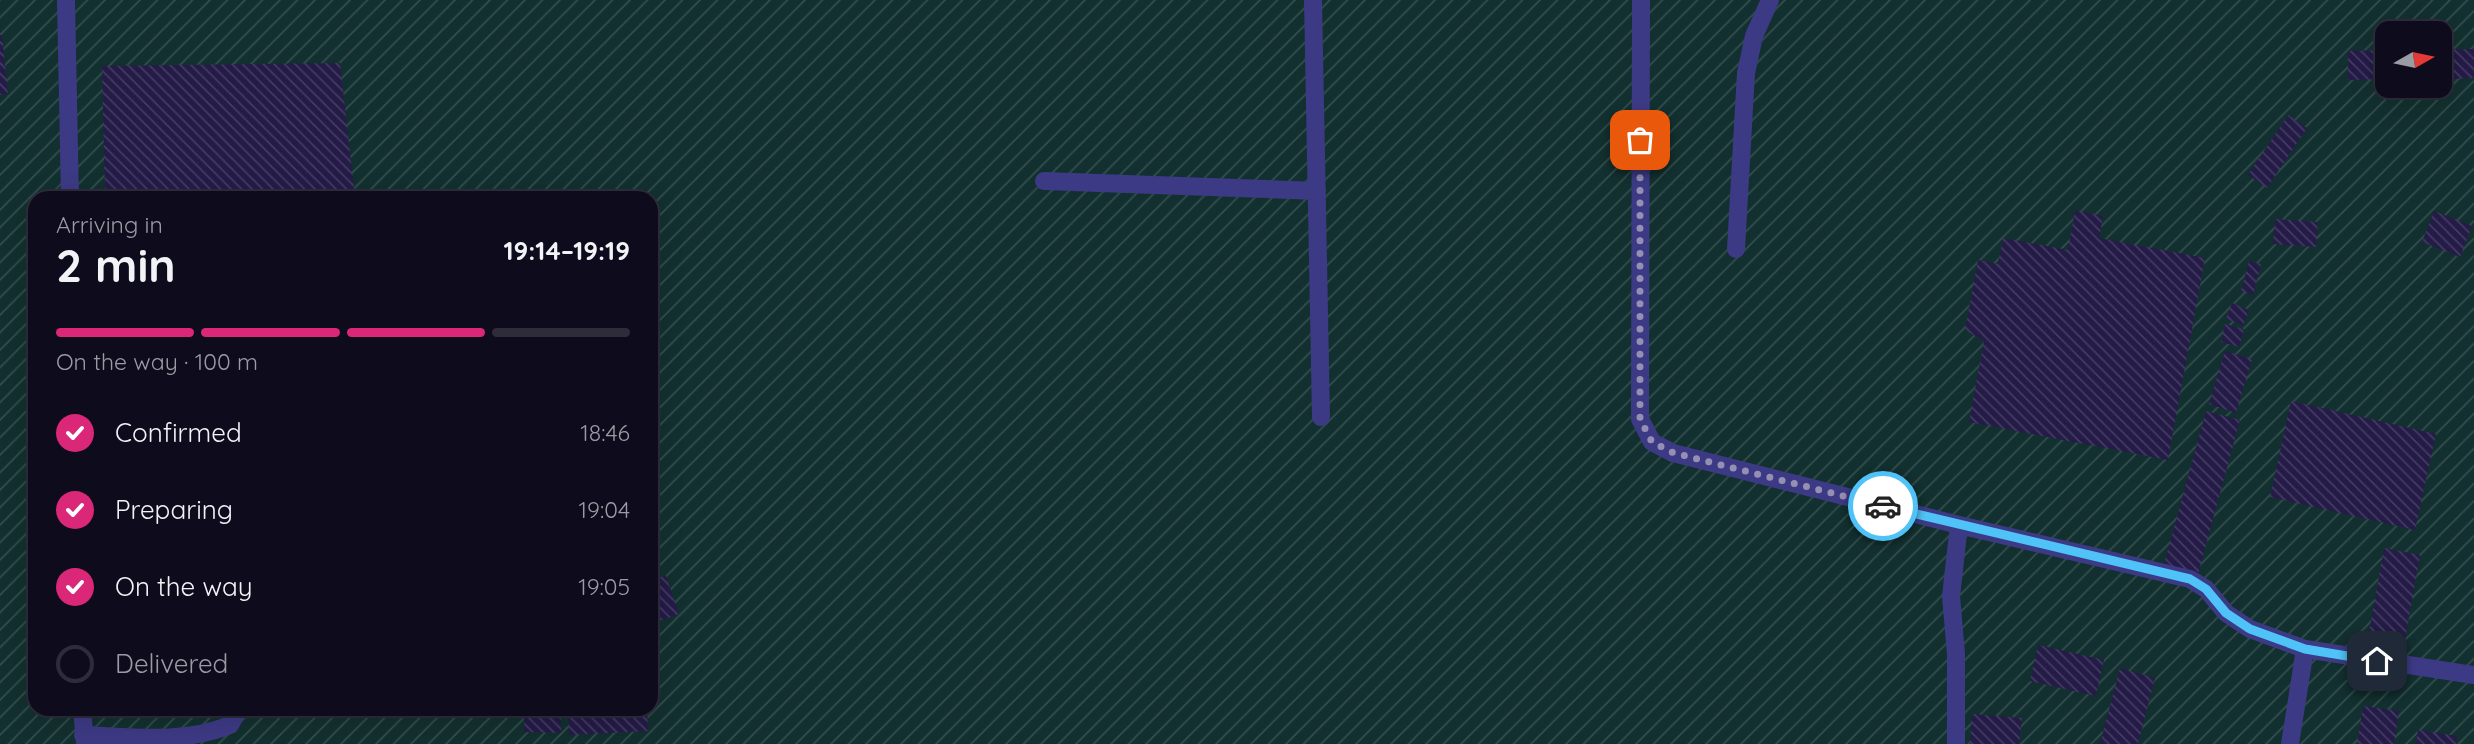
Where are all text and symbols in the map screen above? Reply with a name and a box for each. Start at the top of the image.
north arrow [2375,21,2452,98]
map controls [2375,21,2452,98]
pin [1610,110,1670,170]
icon: bag [1621,121,1659,159]
text: Arriving in [56,210,163,239]
text: 19:14–19:19 [503,234,630,267]
text: 2 min [56,236,176,294]
text: On the way · 100 m [56,347,258,376]
icon: check [56,414,94,452]
text: Confirmed [115,416,242,449]
text: 18:46 [580,418,630,447]
courier [1848,471,1918,541]
icon: car [1864,487,1902,525]
icon: check [56,491,94,529]
text: Preparing [115,493,233,526]
text: 19:04 [579,495,630,524]
icon: check [56,568,94,606]
text: On the way [115,570,253,603]
text: 19:05 [578,572,630,601]
pin [2347,631,2407,691]
icon: home [2358,642,2396,680]
text: Delivered [115,647,228,680]

